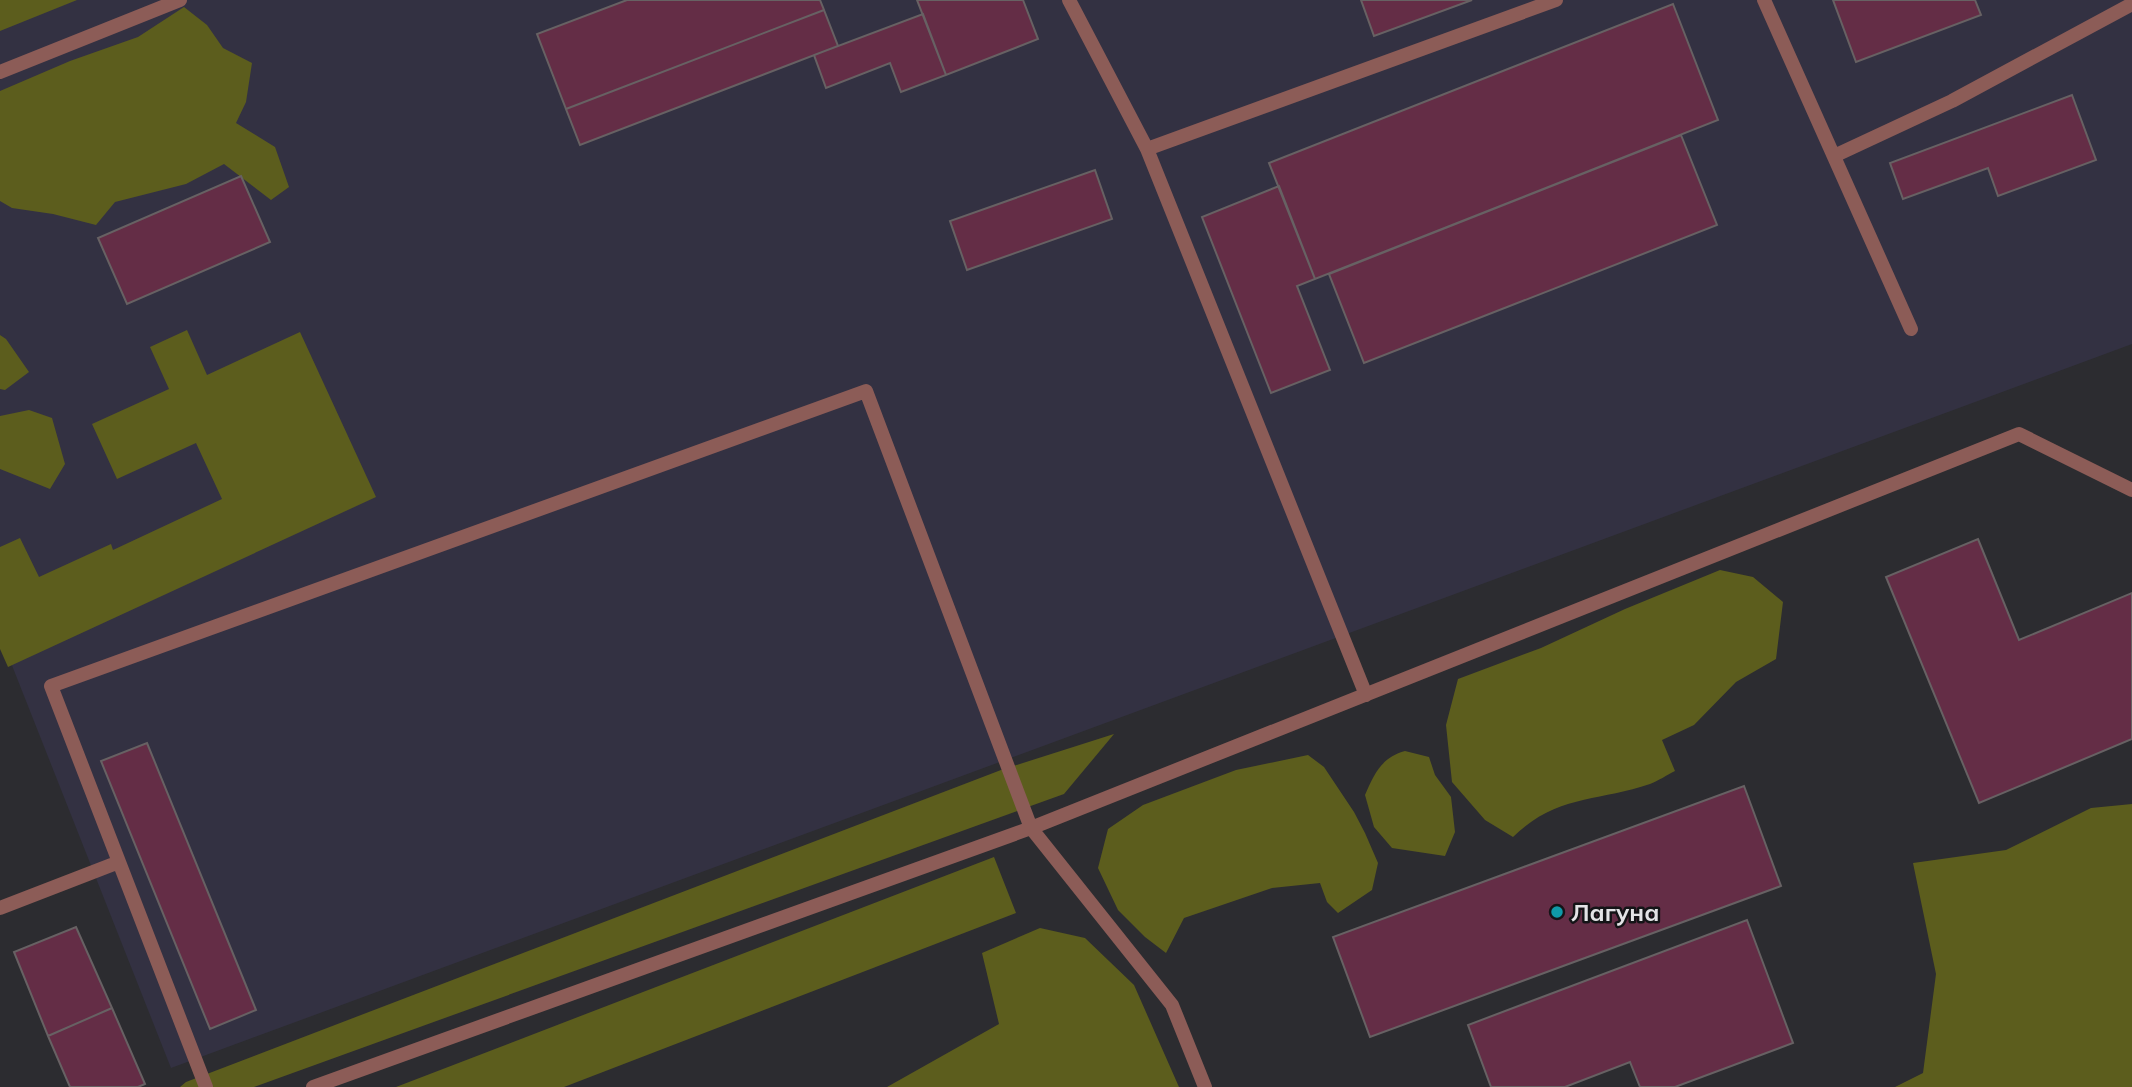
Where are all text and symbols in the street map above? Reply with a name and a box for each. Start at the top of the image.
place label: Лагуна [1571,897,1659,927]
marker: Лагуна [1549,904,1565,920]

